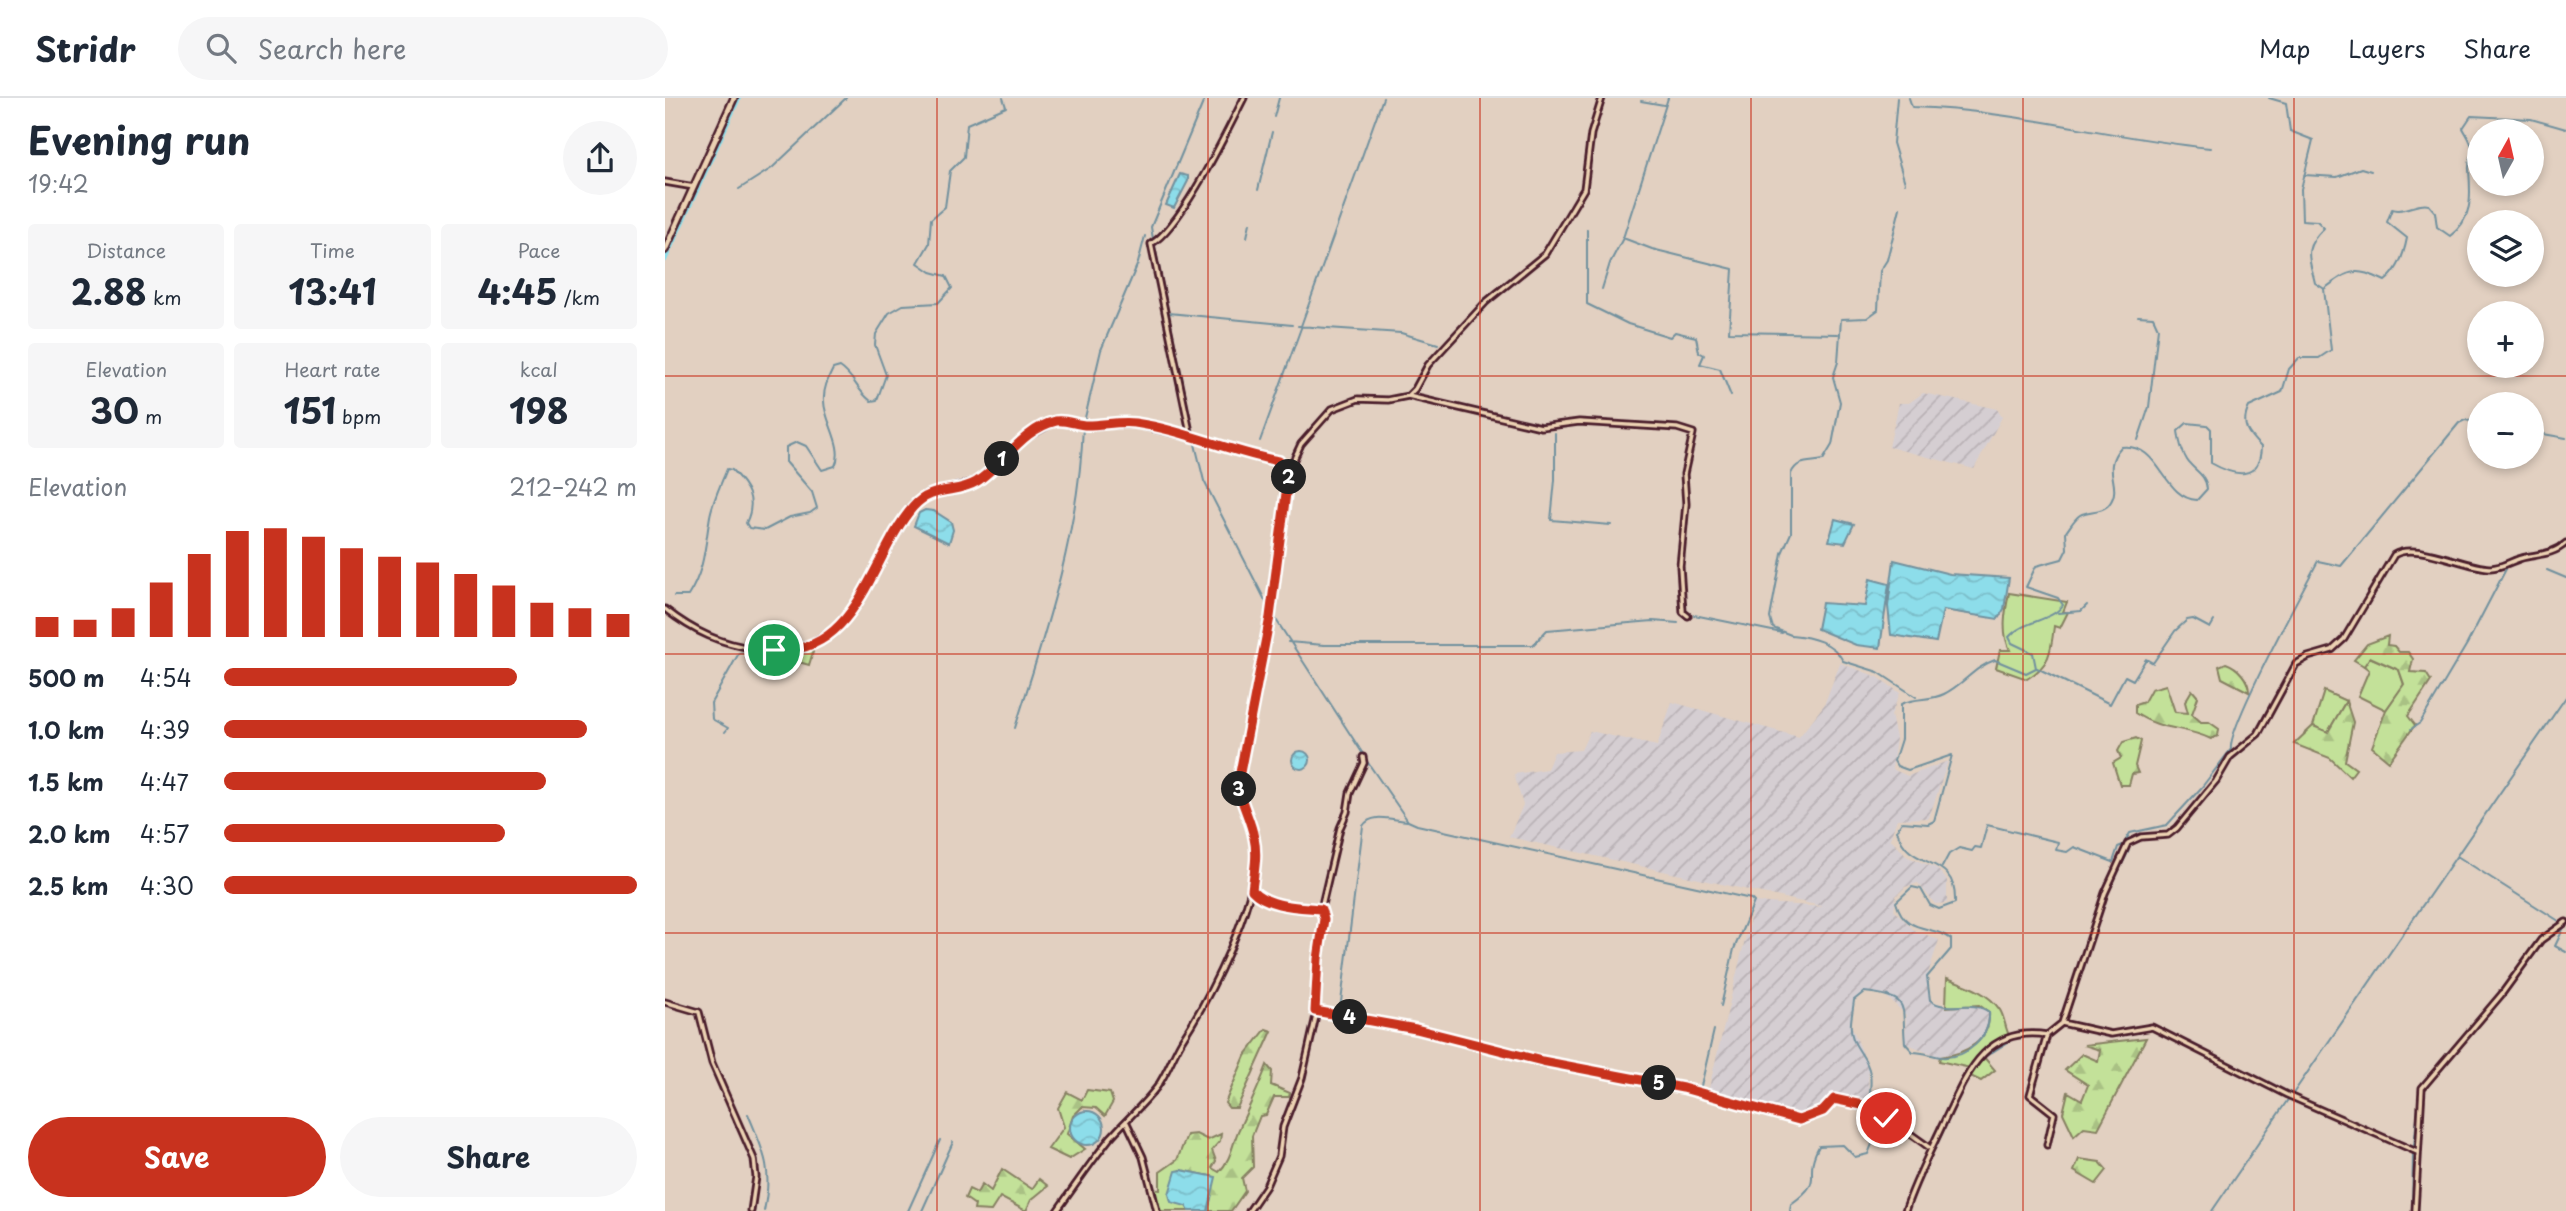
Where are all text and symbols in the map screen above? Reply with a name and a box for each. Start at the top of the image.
search box [178,17,668,80]
text: Stridr [35,23,136,73]
icon: search [202,29,240,67]
text: Search here [258,29,406,68]
text: Map [2259,30,2310,66]
text: Layers [2348,30,2425,66]
text: Share [2463,30,2531,66]
text: Evening run [28,111,250,168]
north arrow [2467,119,2545,196]
map controls [2467,119,2544,469]
button: share [563,121,637,195]
text: 19:42 [28,166,89,201]
button: layers [2467,210,2544,287]
text: Distance [86,236,166,264]
text: Time [310,236,355,264]
text: Pace [517,236,560,264]
text: 2.88 [71,264,147,317]
text: 13:41 [288,264,377,317]
text: 4:45 [477,264,558,317]
text: km [147,283,182,311]
text: /km [558,283,600,311]
button: + [2467,301,2544,378]
text: Elevation [85,355,167,383]
text: Heart rate [285,355,380,383]
text: kcal [520,355,558,383]
text: 30 [90,383,139,436]
text: 151 [284,383,336,436]
text: 198 [509,383,569,436]
button: − [2467,392,2544,469]
text: m [139,402,162,430]
text: bpm [336,402,381,430]
pin: 1 [985,442,1019,476]
text: 1 [997,444,1006,472]
pin: 2 [1271,460,1307,494]
text: 2 [1282,462,1295,490]
text: Elevation [28,469,127,504]
text: 212–242 m [509,469,637,504]
pin [744,620,804,680]
icon: arrive [755,631,793,669]
text: 500 m [28,660,105,695]
text: 4:54 [140,660,192,695]
text: 1.0 km [28,712,105,747]
text: 4:39 [140,712,190,747]
text: 1.5 km [28,764,104,799]
text: 4:47 [140,764,189,799]
pin: 3 [1221,772,1257,806]
text: 3 [1232,774,1245,802]
text: 2.0 km [28,816,110,851]
text: 4:57 [140,816,189,851]
text: 2.5 km [28,868,108,903]
text: 4:30 [140,868,194,903]
pin: 4 [1333,1000,1367,1034]
text: 4 [1343,1002,1356,1030]
pin: 5 [1641,1066,1677,1100]
text: 5 [1652,1068,1665,1096]
pin [1856,1088,1916,1148]
icon: check [1867,1099,1905,1137]
button: Save [28,1117,326,1197]
button: Share [340,1117,637,1197]

